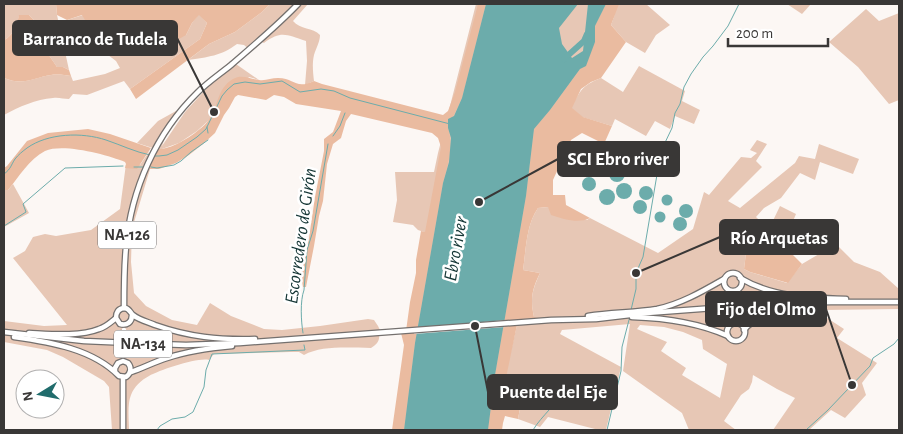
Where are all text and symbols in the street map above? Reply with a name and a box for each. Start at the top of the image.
scale bar [728,15,828,47]
callout: Barranco de Tudela [13,21,177,55]
text: 200 m [736,26,773,41]
text: Barranco de Tudela [23,30,167,49]
callout: SCI Ebro river [558,142,679,176]
text: SCI Ebro river [567,150,669,169]
water label: Escorredero de Girón [282,167,320,305]
water label: Ebro river [441,215,471,283]
callout: Río Arquetas [720,220,838,254]
road number: NA-126 [98,222,156,248]
text: Río Arquetas [730,229,828,248]
callout: Fijo del Olmo [706,292,826,326]
text: Fijo del Olmo [716,300,816,319]
road number: NA-134 [114,330,172,358]
north arrow [15,369,65,419]
callout: Puente del Eje [488,375,617,409]
text: Puente del Eje [499,383,607,402]
text: N [20,390,36,402]

